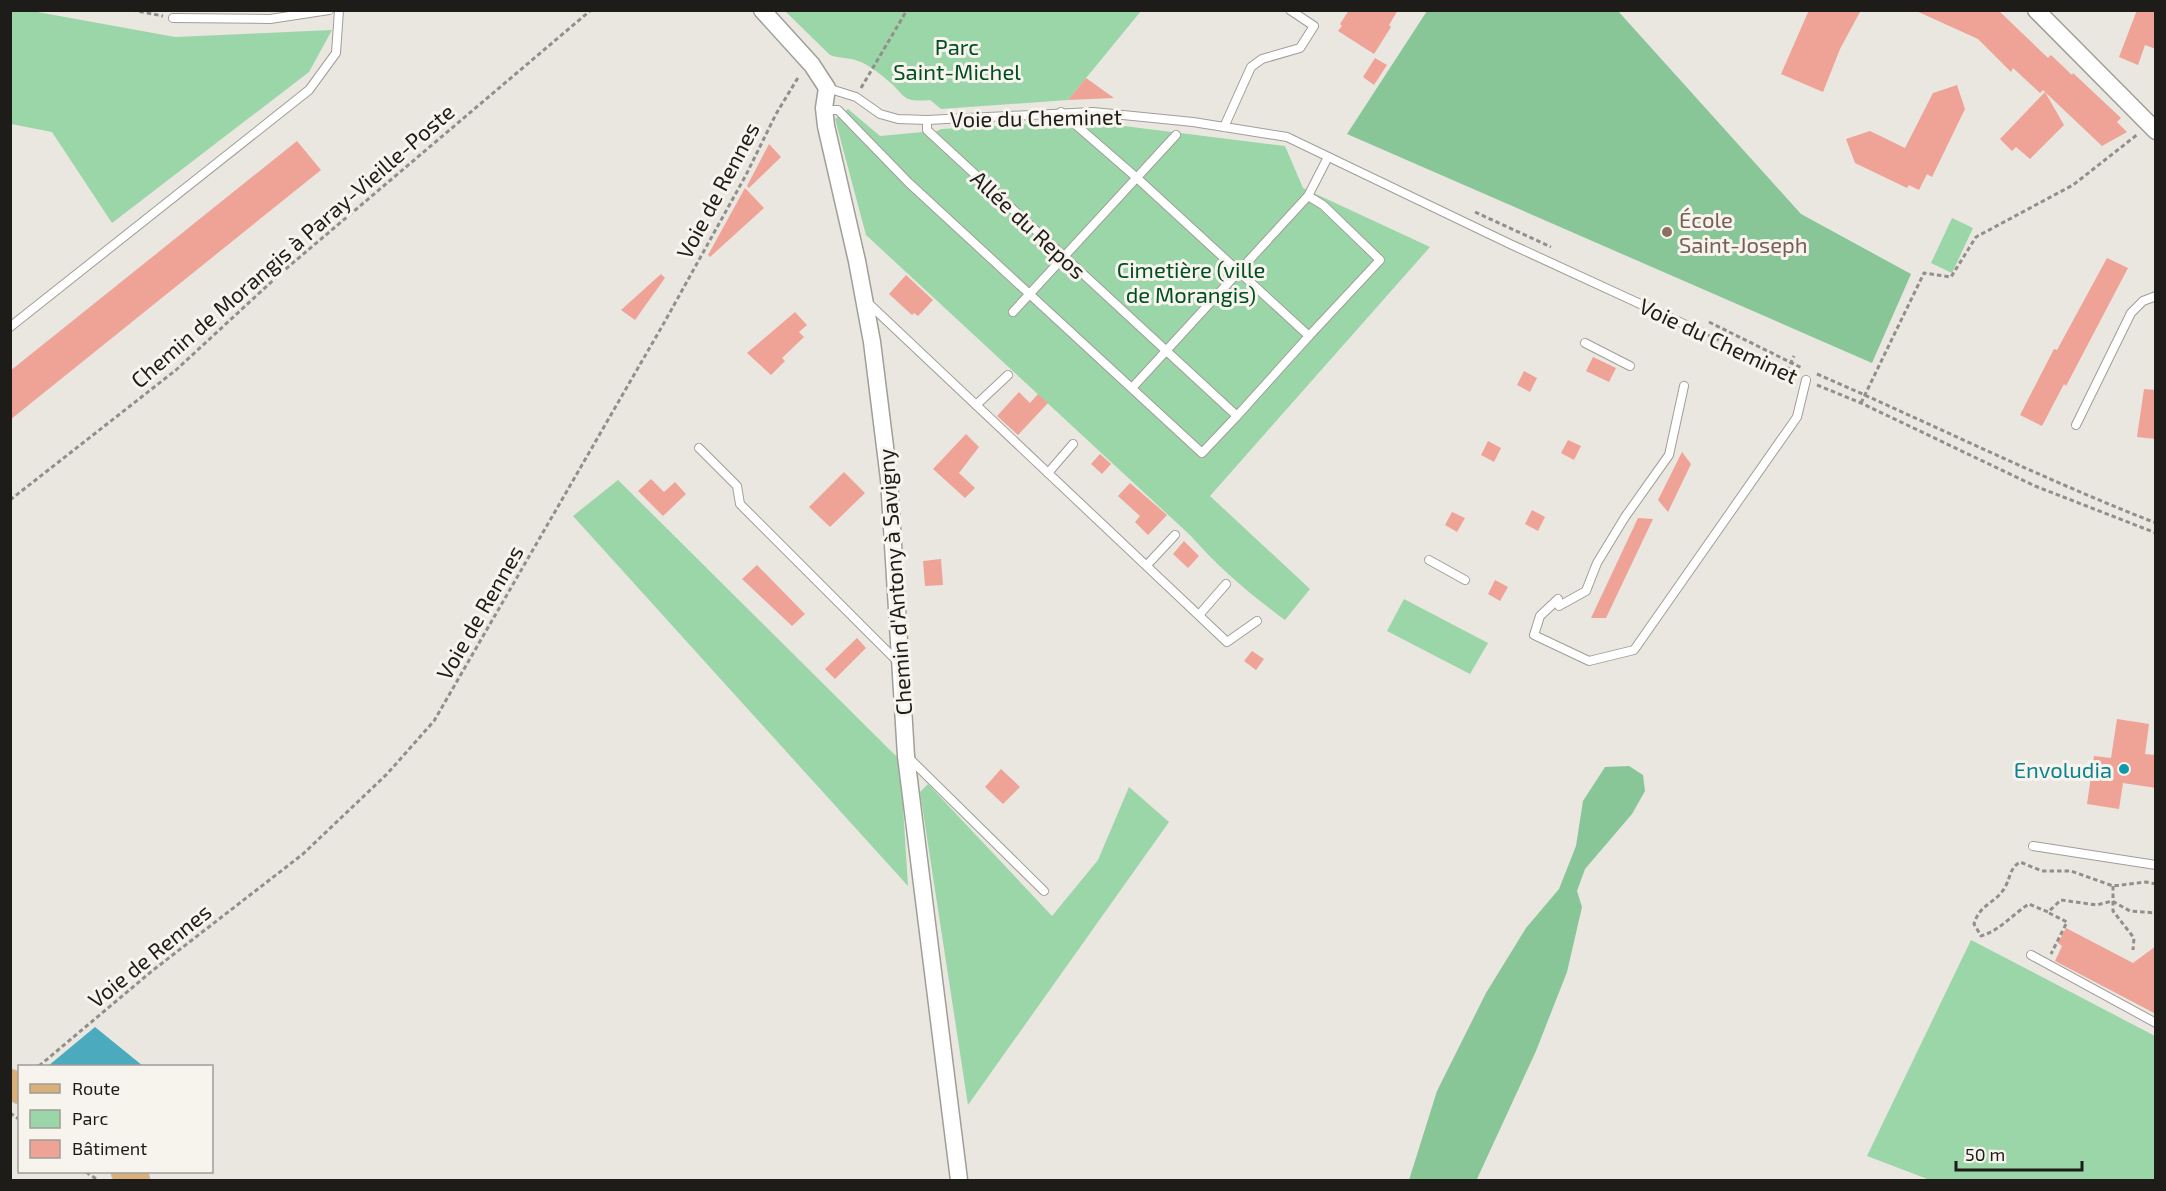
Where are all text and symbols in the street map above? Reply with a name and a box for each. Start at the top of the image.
park label: Parc Saint-Michel [893,33,1021,84]
street label: Chemin de Morangis à Paray-Vieille-Poste [125,98,459,392]
street label: Voie du Cheminet [950,102,1122,132]
street label: Voie de Rennes [670,117,764,263]
street label: Allée du Repos [966,164,1092,284]
place label: École Saint-Joseph [1679,206,1808,257]
marker: École Saint-Joseph [1660,225,1674,239]
park label: Cimetière (ville de Morangis) [1117,256,1265,307]
street label: Voie du Cheminet [1635,292,1803,388]
street label: Chemin d'Antony à Savigny [872,447,916,716]
street label: Voie de Rennes [430,540,528,684]
place label: Envoludia [2014,756,2112,782]
marker: Envoludia [2117,762,2131,776]
street label: Voie de Rennes [82,898,216,1012]
legend [18,1065,213,1173]
text: Route [72,1077,120,1099]
text: Parc [72,1107,108,1129]
scale bar [1956,1134,2082,1172]
text: Bâtiment [72,1137,147,1159]
text: 50 m [1965,1143,2005,1165]

